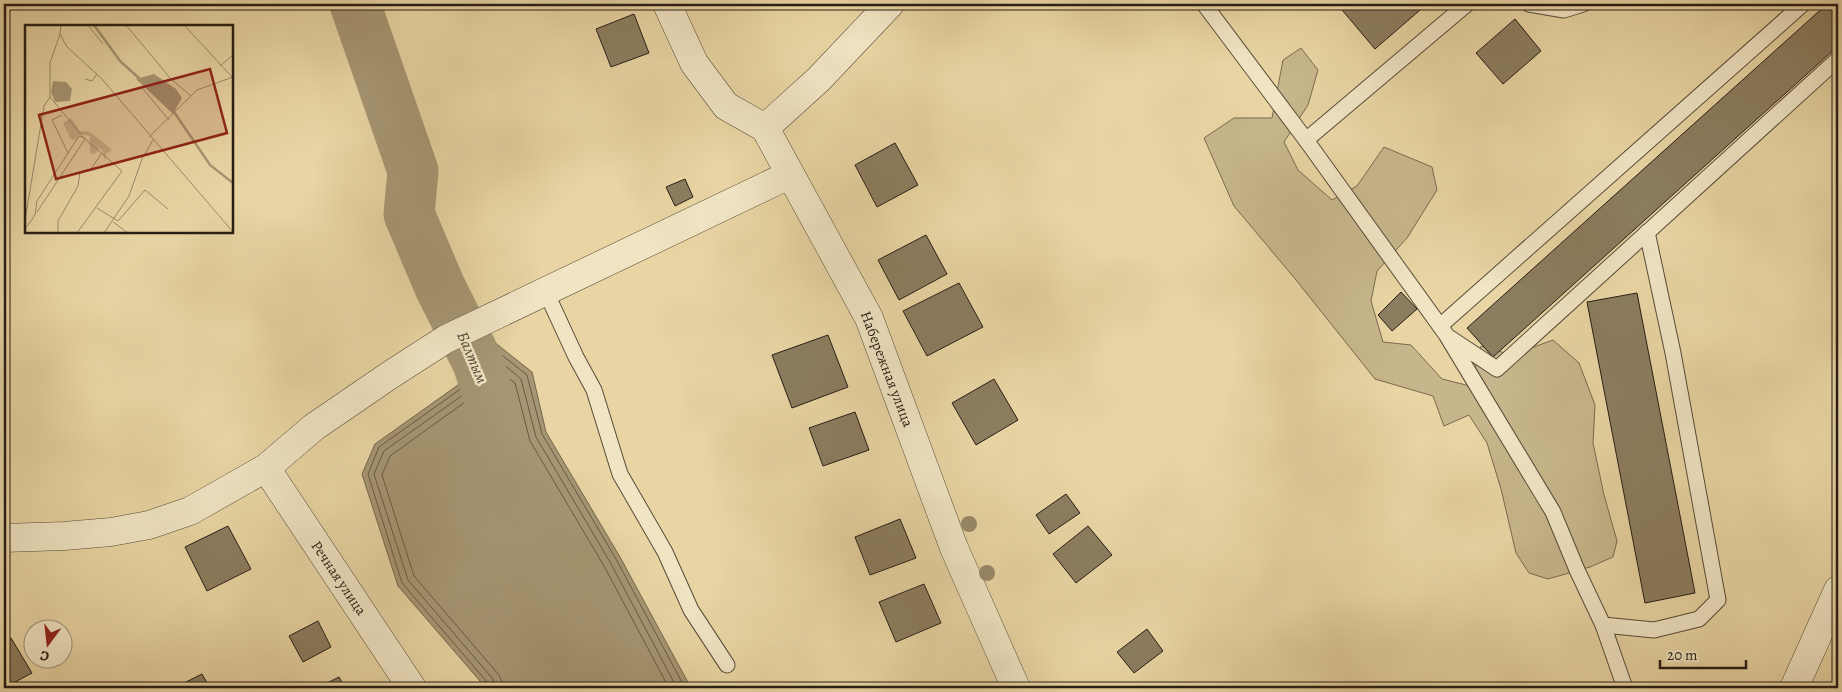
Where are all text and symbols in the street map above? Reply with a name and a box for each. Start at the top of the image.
inset map [25,25,232,232]
street label: Набережная улица [856,308,918,430]
water label: Балтым [451,328,493,387]
street label: Речная улица [307,537,371,619]
north arrow [22,620,72,670]
scale bar [1660,637,1746,669]
text: 20 m [1667,645,1698,665]
text: С [38,646,51,666]

